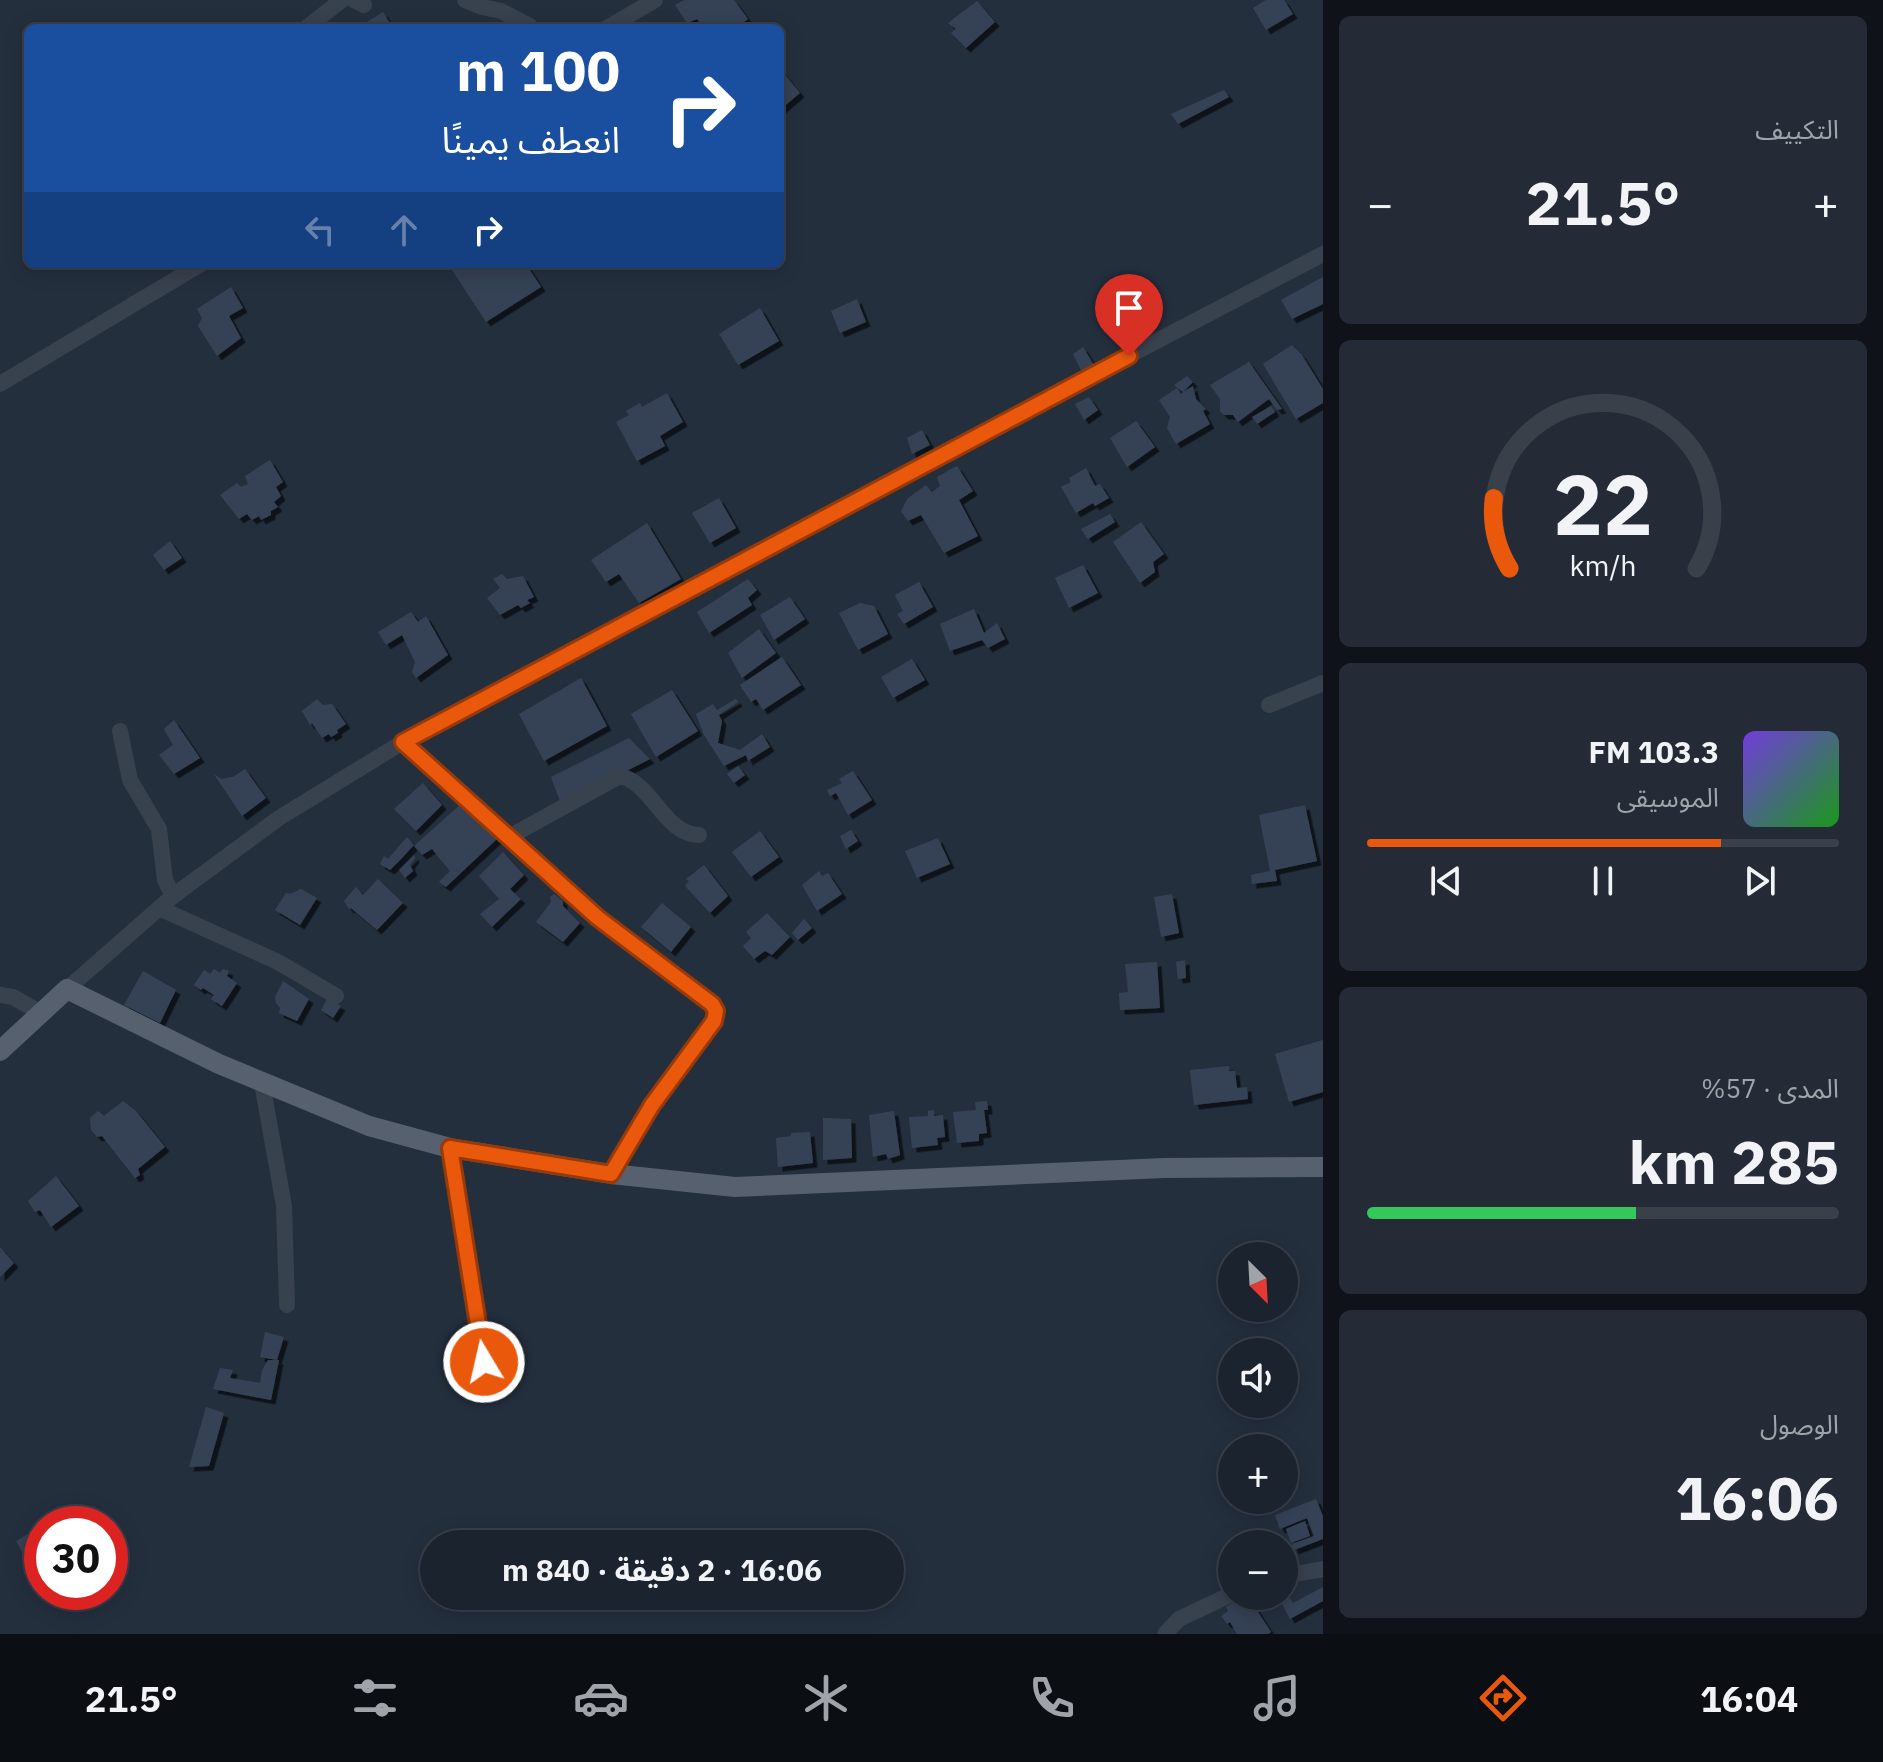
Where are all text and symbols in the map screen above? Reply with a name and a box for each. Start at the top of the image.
text: 100 m [456,34,620,106]
icon: right [648,56,752,160]
text: التكييف [1755,112,1839,146]
text: انعطف يمينًا [442,116,620,163]
text: 21.5° [1526,163,1680,242]
text: − [1367,175,1393,232]
text: + [1813,175,1839,232]
icon: left [298,208,342,252]
icon: ahead [382,208,426,252]
icon: right [466,208,510,252]
pin [1095,274,1163,356]
icon: arrive [1107,286,1151,330]
text: 22 [1553,450,1653,558]
text: km/h [1569,548,1637,585]
text: 103.3 FM [1588,732,1719,771]
text: الموسيقى [1617,780,1719,814]
icon: previous [1424,859,1468,903]
icon: pause [1581,859,1625,903]
icon: next [1738,859,1782,903]
text: المدى · 57% [1701,1071,1839,1105]
text: 285 km [1629,1122,1839,1201]
north arrow [1218,1242,1298,1322]
map controls [1218,1242,1298,1610]
position arrow [442,1320,526,1404]
button: sound [1218,1338,1298,1418]
text: الوصول [1760,1407,1839,1441]
button: + [1218,1434,1298,1514]
text: 16:06 [1675,1458,1839,1537]
speed limit sign: 30 [24,1506,128,1610]
button: − [1218,1530,1298,1610]
text: 16:06 · 2 دقيقة · 840 m [502,1550,822,1589]
icon: filters [347,1670,403,1726]
icon: car [573,1670,629,1726]
icon: climate [798,1670,854,1726]
icon: phone [1024,1670,1080,1726]
icon: music [1249,1670,1305,1726]
icon: directions [1475,1670,1531,1726]
text: 21.5° [85,1675,178,1722]
text: 16:04 [1700,1675,1798,1722]

